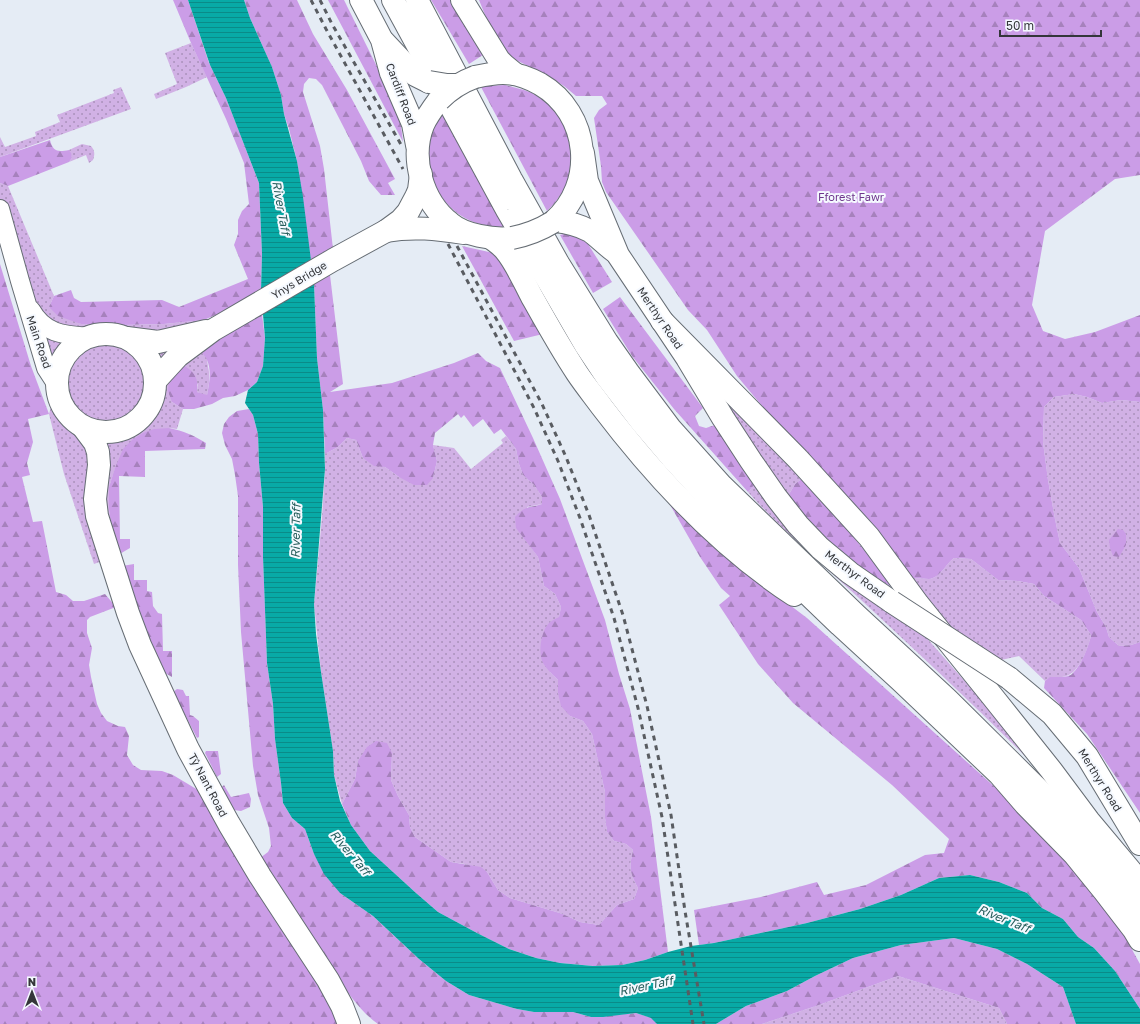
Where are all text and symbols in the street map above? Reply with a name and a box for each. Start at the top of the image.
scale bar [1000,12,1101,38]
text: 50 m [1006,18,1034,33]
street label: Cardiff Road [384,61,419,127]
water label: River Taff [269,180,294,239]
park label: Fforest Fawr [818,190,885,203]
street label: Ynys Bridge [269,258,329,301]
street label: Merthyr Road [635,284,686,351]
street label: Main Road [24,314,55,370]
water label: River Taff [288,501,304,558]
street label: Merthyr Road [823,547,888,600]
street label: Merthyr Road [1076,746,1125,813]
street label: Tŷ Nant Road [186,751,231,819]
water label: River Taff [327,827,375,880]
water label: River Taff [976,901,1035,937]
north arrow [12,972,52,1012]
water label: River Taff [618,972,677,999]
text: N [28,975,36,988]

